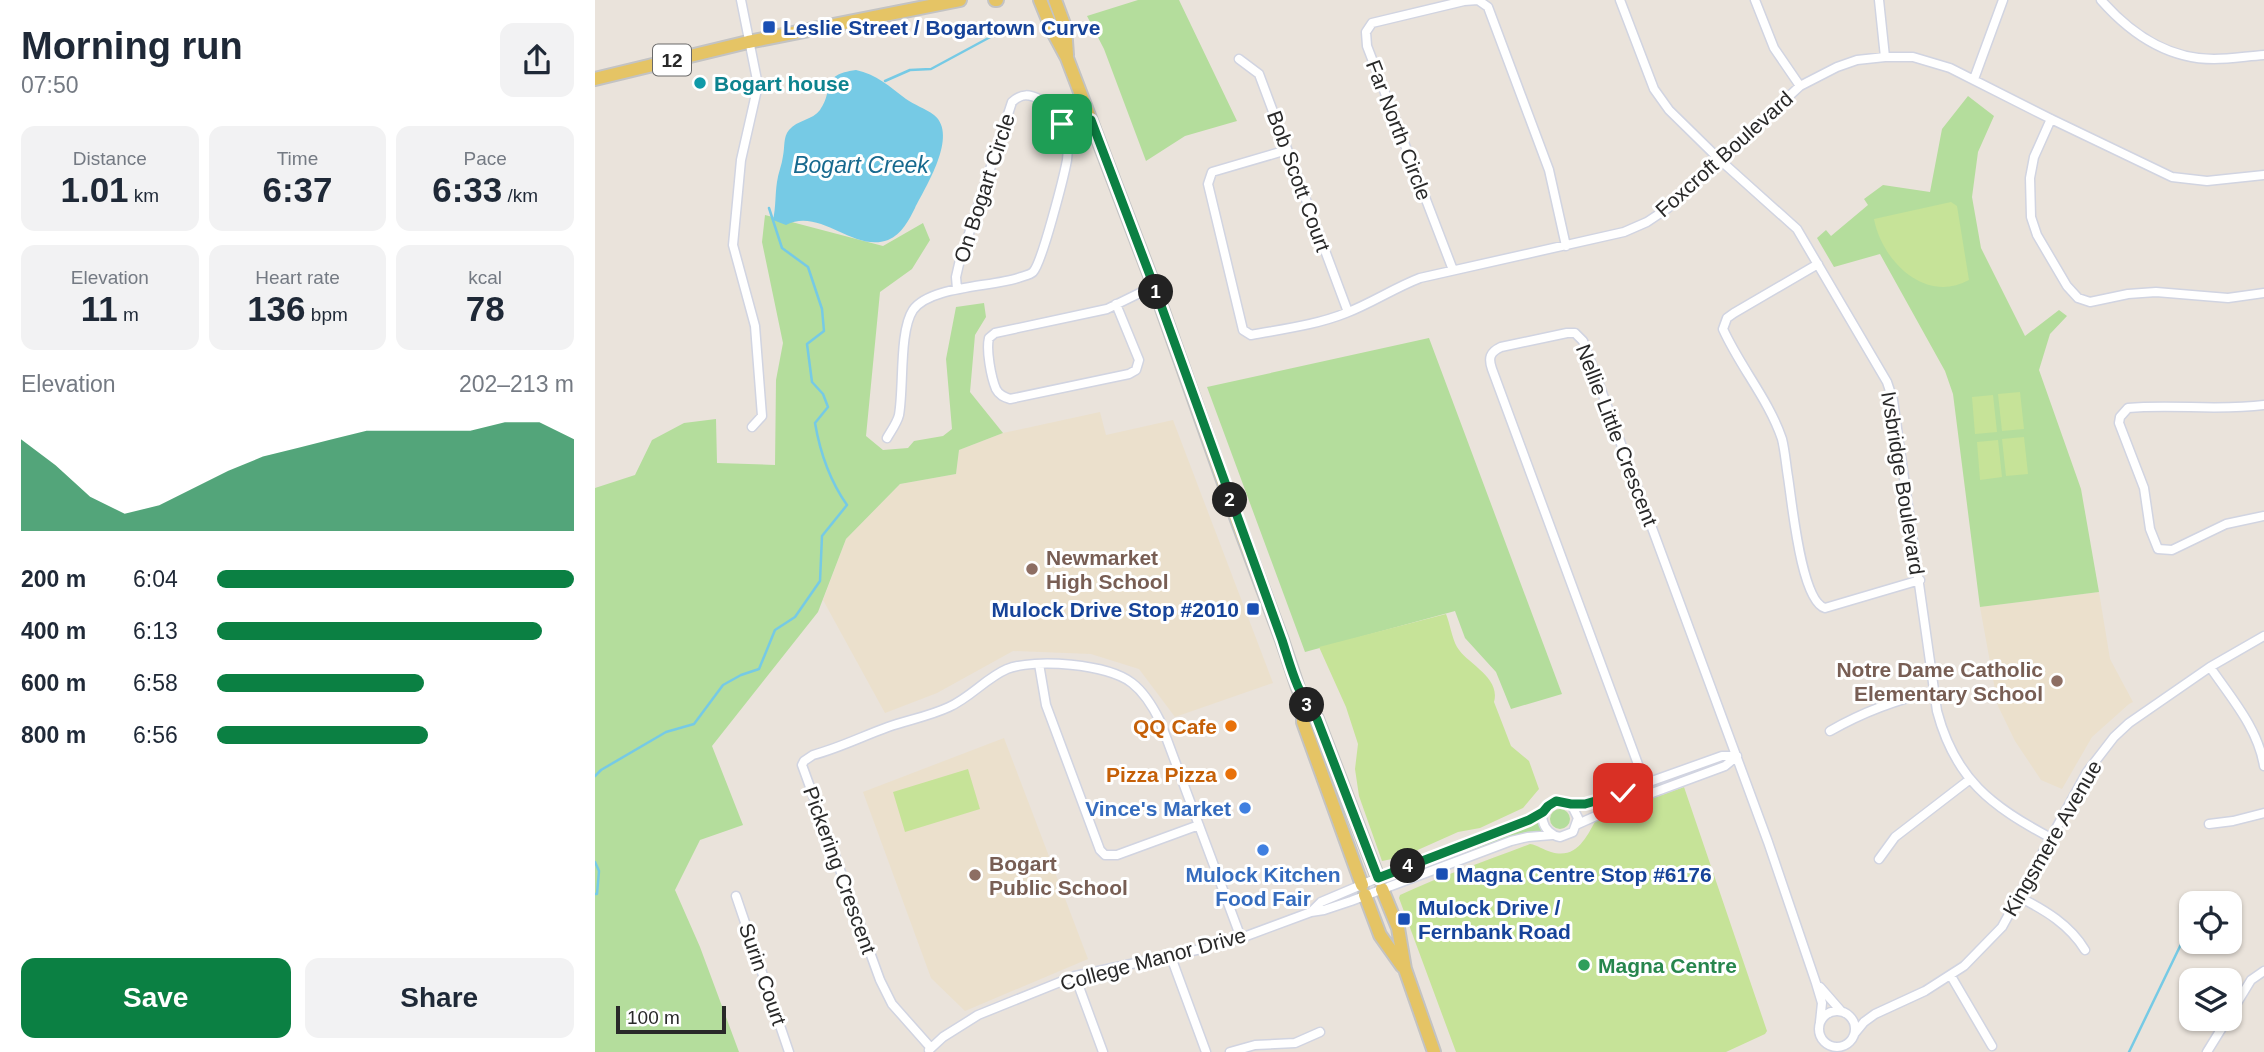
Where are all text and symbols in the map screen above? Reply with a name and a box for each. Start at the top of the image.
place label: Leslie Street / Bogartown Curve [783,16,1100,39]
marker: Leslie Street / Bogartown Curve [761,19,777,35]
button: share [500,23,574,97]
text: Morning run [21,25,243,67]
road number: 12 [653,44,691,76]
street label: Far North Circle [1362,57,1436,203]
text: 07:50 [21,72,79,98]
place label: Bogart house [714,72,849,95]
marker: Bogart house [692,75,708,91]
street label: Foxcroft Boulevard [1651,86,1797,222]
pin [1032,94,1092,154]
icon: arrive [1043,105,1081,143]
street label: Bob Scott Court [1263,107,1335,255]
street label: On Bogart Circle [949,111,1019,265]
text: Distance [73,148,147,169]
text: Time [277,148,318,169]
text: Pace [464,148,507,169]
water label: Bogart Creek [793,152,930,178]
text: 1.01 [60,170,129,209]
text: 6:37 [262,170,333,209]
text: 6:33 [432,170,502,209]
text: km [129,185,159,206]
text: /km [502,185,538,206]
text: Elevation [71,267,149,288]
text: Heart rate [255,267,340,288]
text: kcal [468,267,502,288]
pin: 1 [1139,274,1173,310]
text: 1 [1150,281,1161,302]
text: 11 [81,289,118,328]
text: 136 [247,289,306,328]
text: 78 [466,289,505,328]
text: m [118,304,139,325]
text: bpm [306,304,348,325]
street label: Nellie Little Crescent [1572,341,1662,529]
text: Elevation [21,371,116,397]
text: 202–213 m [459,371,574,397]
street label: Ivsbridge Boulevard [1877,390,1929,576]
pin: 2 [1213,482,1247,518]
text: 2 [1224,489,1235,510]
place label: Newmarket High School [1046,546,1169,593]
marker: Newmarket High School [1024,561,1040,577]
text: 200 m [21,566,86,592]
text: 6:04 [133,566,178,592]
place label: Mulock Drive Stop #2010 [992,598,1239,621]
marker: Mulock Drive Stop #2010 [1245,601,1261,617]
text: 400 m [21,618,86,644]
text: 6:13 [133,618,178,644]
place label: Notre Dame Catholic Elementary School [1836,658,2043,705]
text: 600 m [21,670,86,696]
text: 6:58 [133,670,178,696]
marker: Notre Dame Catholic Elementary School [2049,673,2065,689]
pin: 3 [1289,688,1325,722]
text: 3 [1301,694,1312,715]
place label: QQ Cafe [1133,715,1217,738]
marker: QQ Cafe [1223,718,1239,734]
text: 800 m [21,722,86,748]
text: 6:56 [133,722,178,748]
street label: Kingsmere Avenue [1998,756,2106,920]
place label: Pizza Pizza [1106,763,1217,786]
pin [1593,763,1653,823]
marker: Pizza Pizza [1223,766,1239,782]
icon: check [1604,774,1642,812]
street label: Pickering Crescent [799,783,881,957]
place label: Vince's Market [1085,797,1231,820]
marker: Vince's Market [1237,800,1253,816]
marker: Mulock Kitchen Food Fair [1255,842,1271,858]
pin: 4 [1391,848,1425,884]
place label: Bogart Public School [989,852,1128,899]
text: 4 [1402,855,1413,876]
place label: Mulock Kitchen Food Fair [1185,863,1341,910]
place label: Magna Centre Stop #6176 [1456,863,1712,886]
marker: Magna Centre Stop #6176 [1434,866,1450,882]
marker: Bogart Public School [967,867,983,883]
map controls [2179,891,2242,1031]
button: locate [2179,891,2242,954]
place label: Mulock Drive / Fernbank Road [1418,896,1571,943]
marker: Mulock Drive / Fernbank Road [1396,911,1412,927]
street label: Surin Court [735,920,791,1028]
street label: College Manor Drive [1058,923,1248,995]
place label: Magna Centre [1598,954,1737,977]
marker: Magna Centre [1576,957,1592,973]
button: Save [21,958,291,1038]
button: Share [305,958,574,1038]
button: layers [2179,968,2242,1031]
scale bar [616,1003,726,1035]
text: 100 m [627,1007,680,1028]

